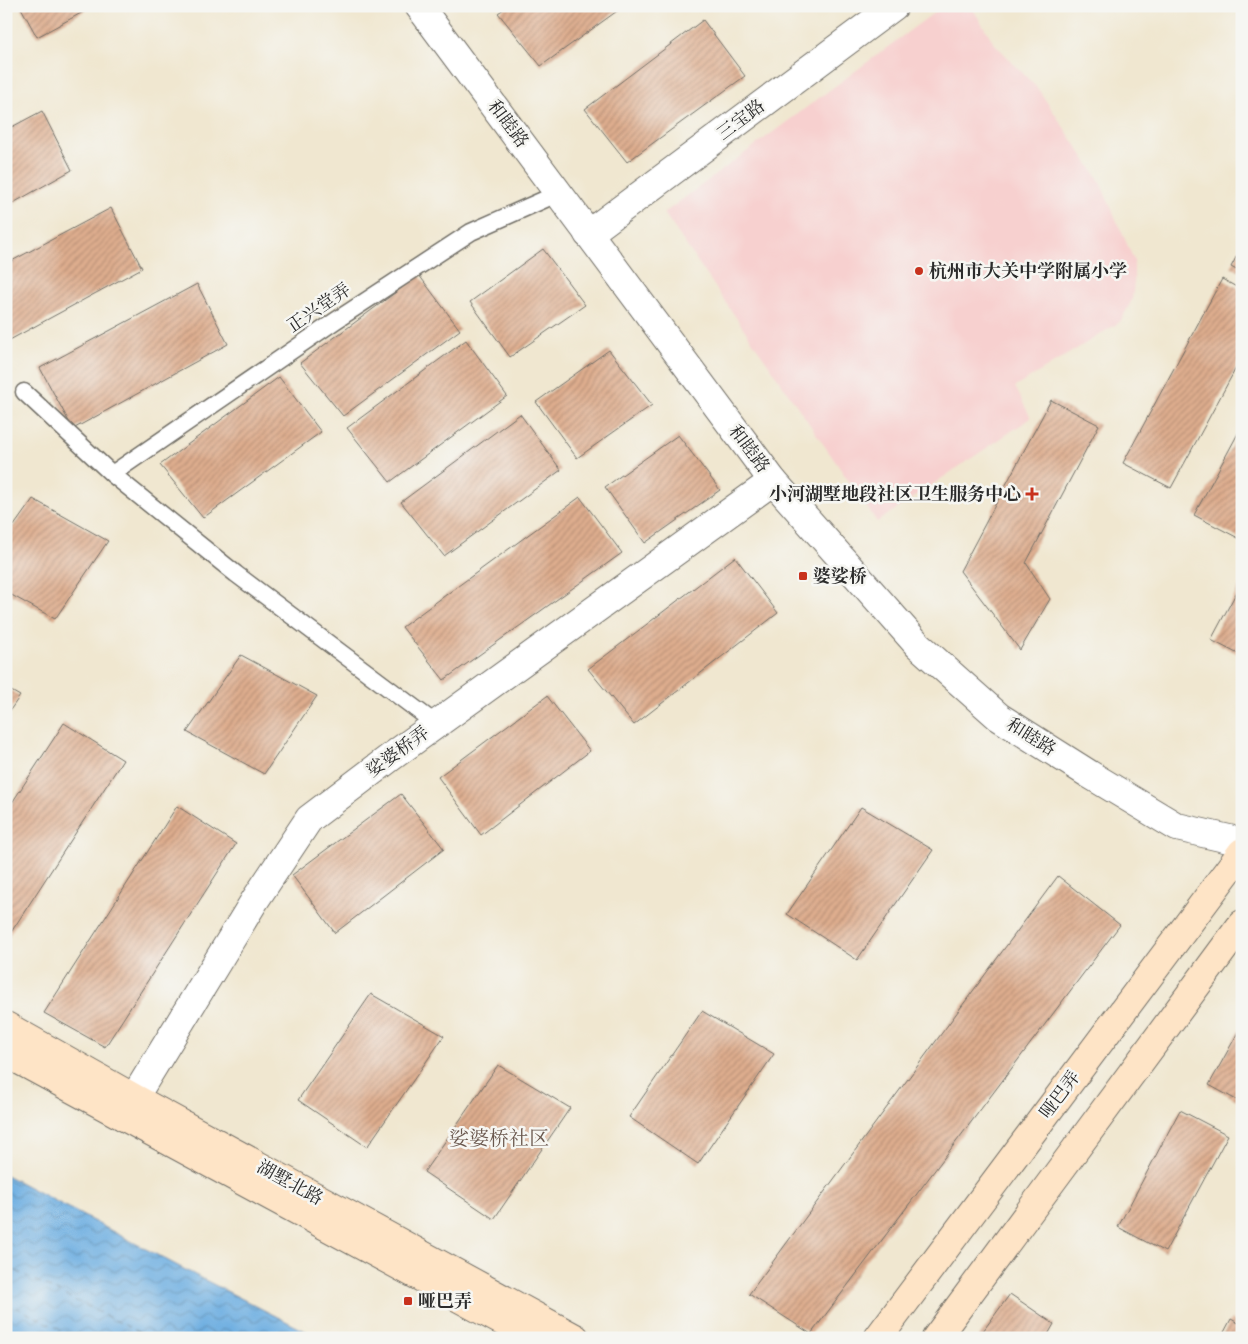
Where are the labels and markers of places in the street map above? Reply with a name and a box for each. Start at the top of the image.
place label: 杭州市大关中学附属小学 [929,261,1127,282]
marker: 杭州市大关中学附属小学 [913,265,925,277]
place label: 小河湖墅地段社区卫生服务中心 [769,484,1021,505]
marker: 小河湖墅地段社区卫生服务中心 [1025,487,1039,501]
place label: 婆娑桥 [813,566,867,587]
marker: 婆娑桥 [797,570,809,582]
place label: 哑巴弄 [418,1291,472,1312]
marker: 哑巴弄 [402,1295,414,1307]

